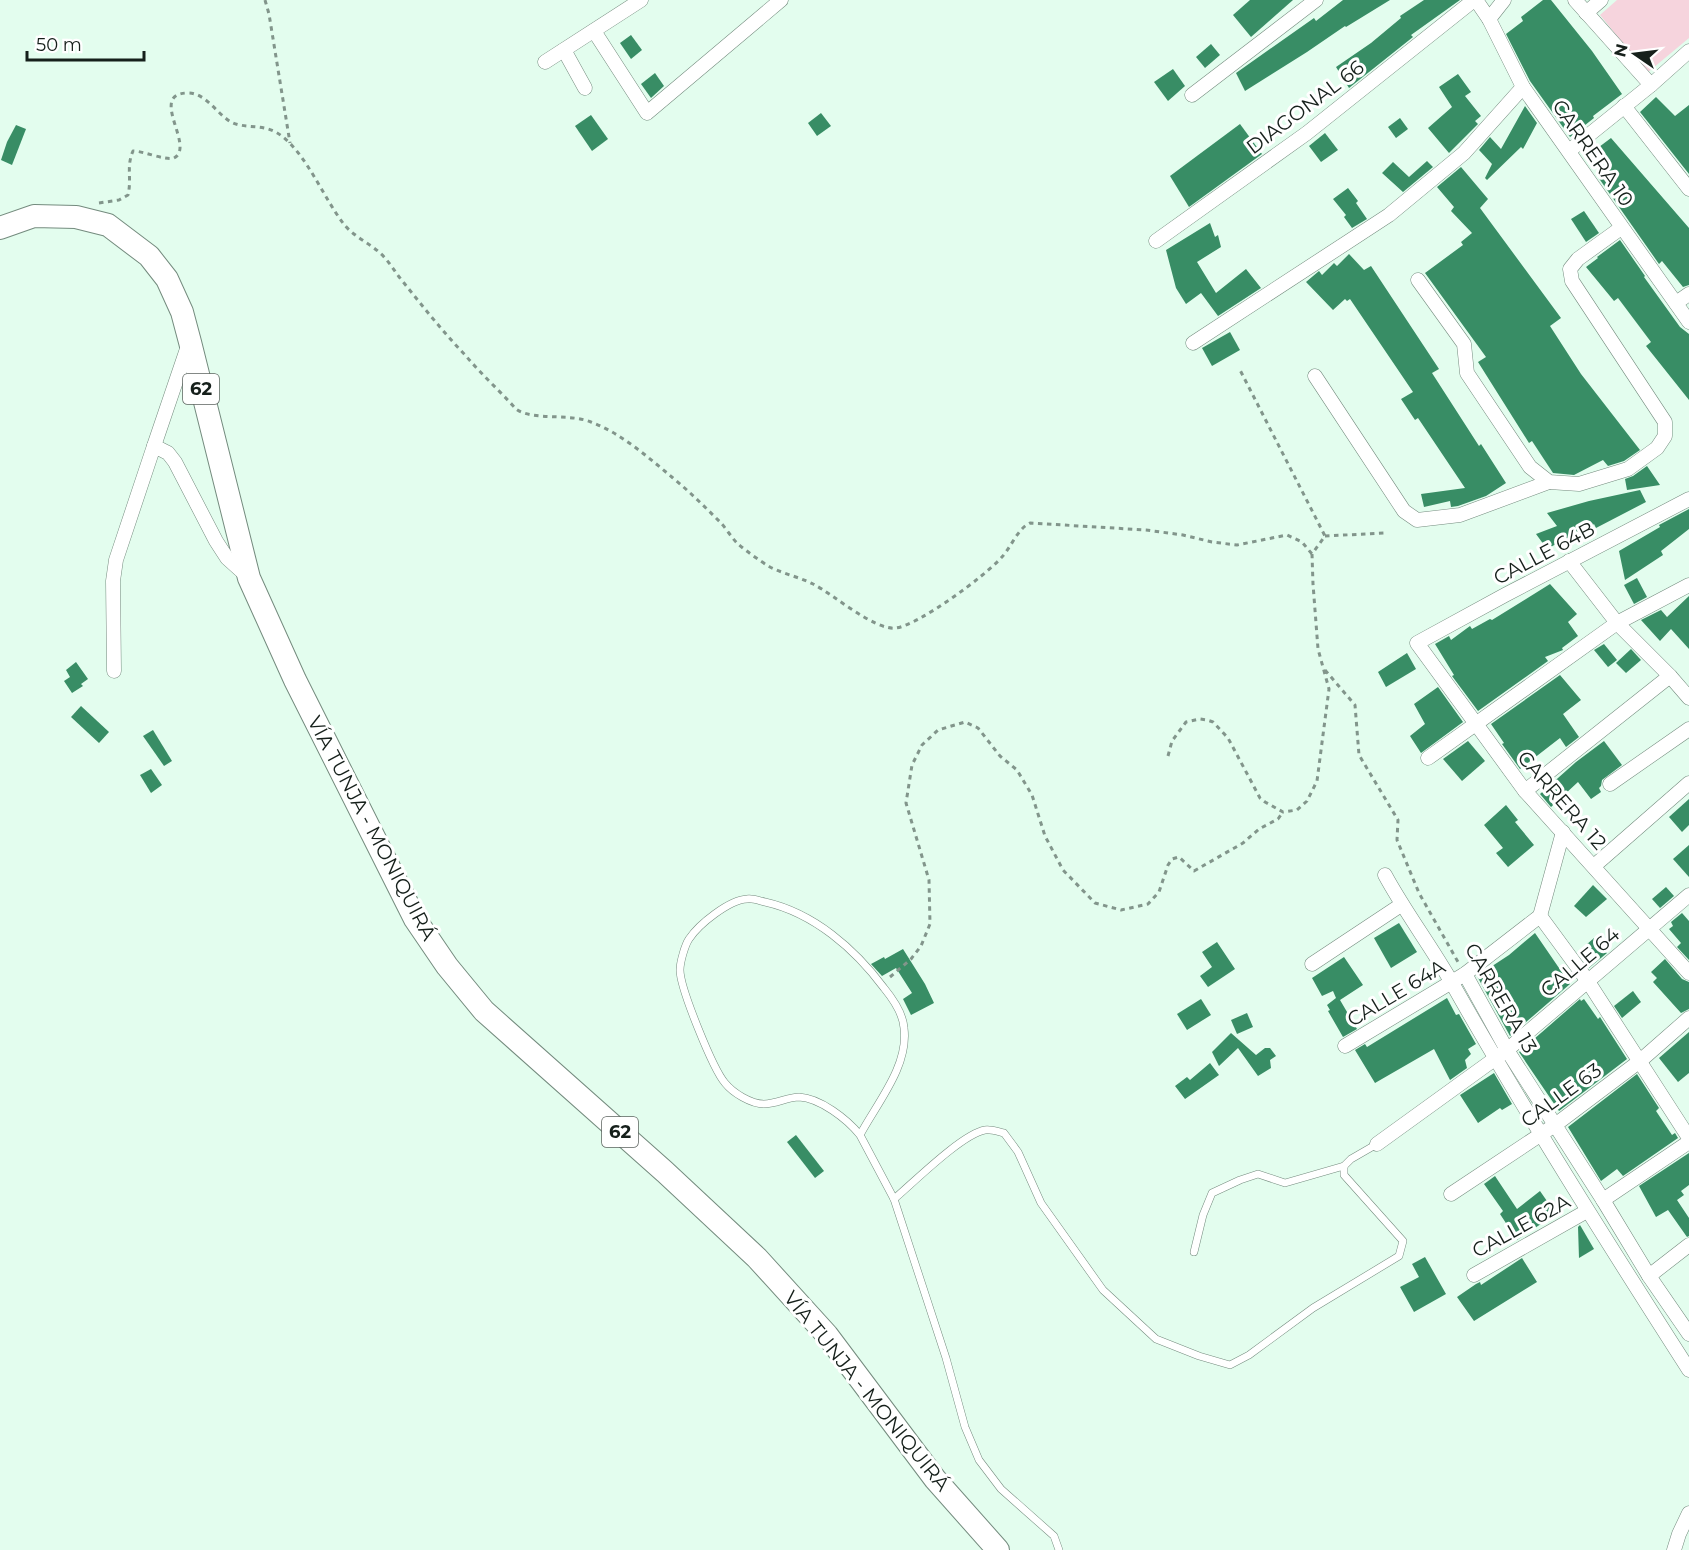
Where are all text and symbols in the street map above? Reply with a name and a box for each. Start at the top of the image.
scale bar [27,24,144,62]
north arrow [1605,24,1665,84]
text: 50 m [36,34,82,56]
text: N [1610,42,1632,59]
street label: DIAGONAL 66 [1242,55,1368,159]
street label: CARRERA 10 [1547,95,1639,211]
road number: 62 [183,374,219,404]
street label: CALLE 64B [1489,516,1599,590]
street label: VÍA TUNJA - MONIQUIRÁ [303,712,442,945]
street label: CARRERA 12 [1513,746,1611,854]
street label: CALLE 64 [1536,922,1624,1002]
street label: CARRERA 13 [1460,939,1542,1057]
street label: CALLE 64A [1343,954,1450,1032]
street label: CALLE 63 [1516,1058,1606,1132]
road number: 62 [602,1117,638,1147]
street label: CALLE 62A [1468,1189,1575,1263]
street label: VÍA TUNJA - MONIQUIRÁ [779,1286,956,1496]

